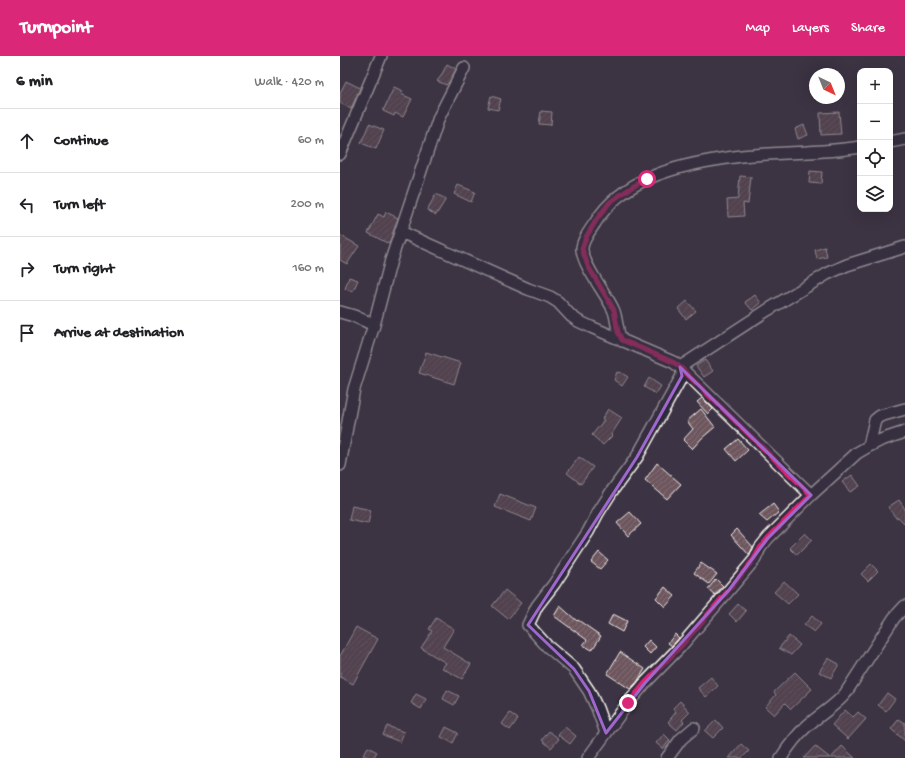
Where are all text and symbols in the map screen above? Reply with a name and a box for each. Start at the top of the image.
text: Turnpoint [20,17,92,40]
text: Map [746,20,770,37]
text: Layers [792,20,829,37]
text: Share [851,20,885,37]
north arrow [809,68,845,104]
map controls [857,68,893,212]
button: + [857,68,893,104]
text: 6 min [16,72,52,92]
text: Walk · 420 m [255,75,324,90]
button: − [857,104,893,140]
icon: ahead [16,130,38,152]
text: Continue [54,132,108,150]
text: 60 m [298,133,324,148]
button: locate [857,140,893,176]
route start [638,170,656,188]
button: layers [857,176,893,212]
icon: left [16,194,38,216]
text: Turn left [54,196,105,214]
text: 200 m [291,197,324,212]
icon: right [16,258,38,280]
text: Turn right [54,260,114,278]
text: 160 m [292,261,324,276]
icon: arrive [16,322,38,344]
text: Arrive at destination [54,324,184,342]
route end [619,694,637,712]

